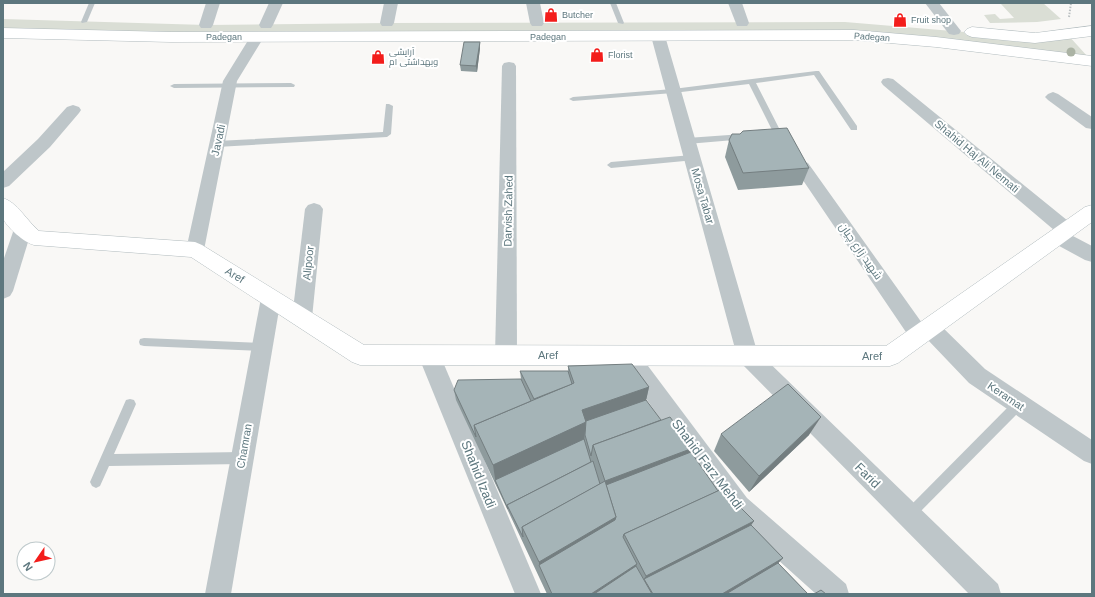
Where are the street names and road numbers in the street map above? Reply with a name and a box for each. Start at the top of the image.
street label: Padegan [854,31,890,43]
street label: Padegan [206,32,242,42]
street label: Padegan [530,32,566,42]
street label: Shahid Haj Ali Nemati [932,117,1022,195]
street label: Javadi [209,123,227,157]
street label: Mosa Tabar [689,167,717,225]
street label: Darvish Zahed [501,175,515,247]
street label: شهید زارع چیان [835,220,885,283]
street label: Alipoor [300,245,316,281]
street label: Aref [223,265,248,286]
street label: Aref [538,349,559,361]
street label: Aref [862,350,883,362]
street label: Keramat [985,379,1027,413]
street label: Shahid Farz Mehdi [669,416,746,512]
street label: Chamran [234,423,254,469]
street label: Shahid Izadi [458,438,499,510]
street label: Farid [852,460,883,491]

